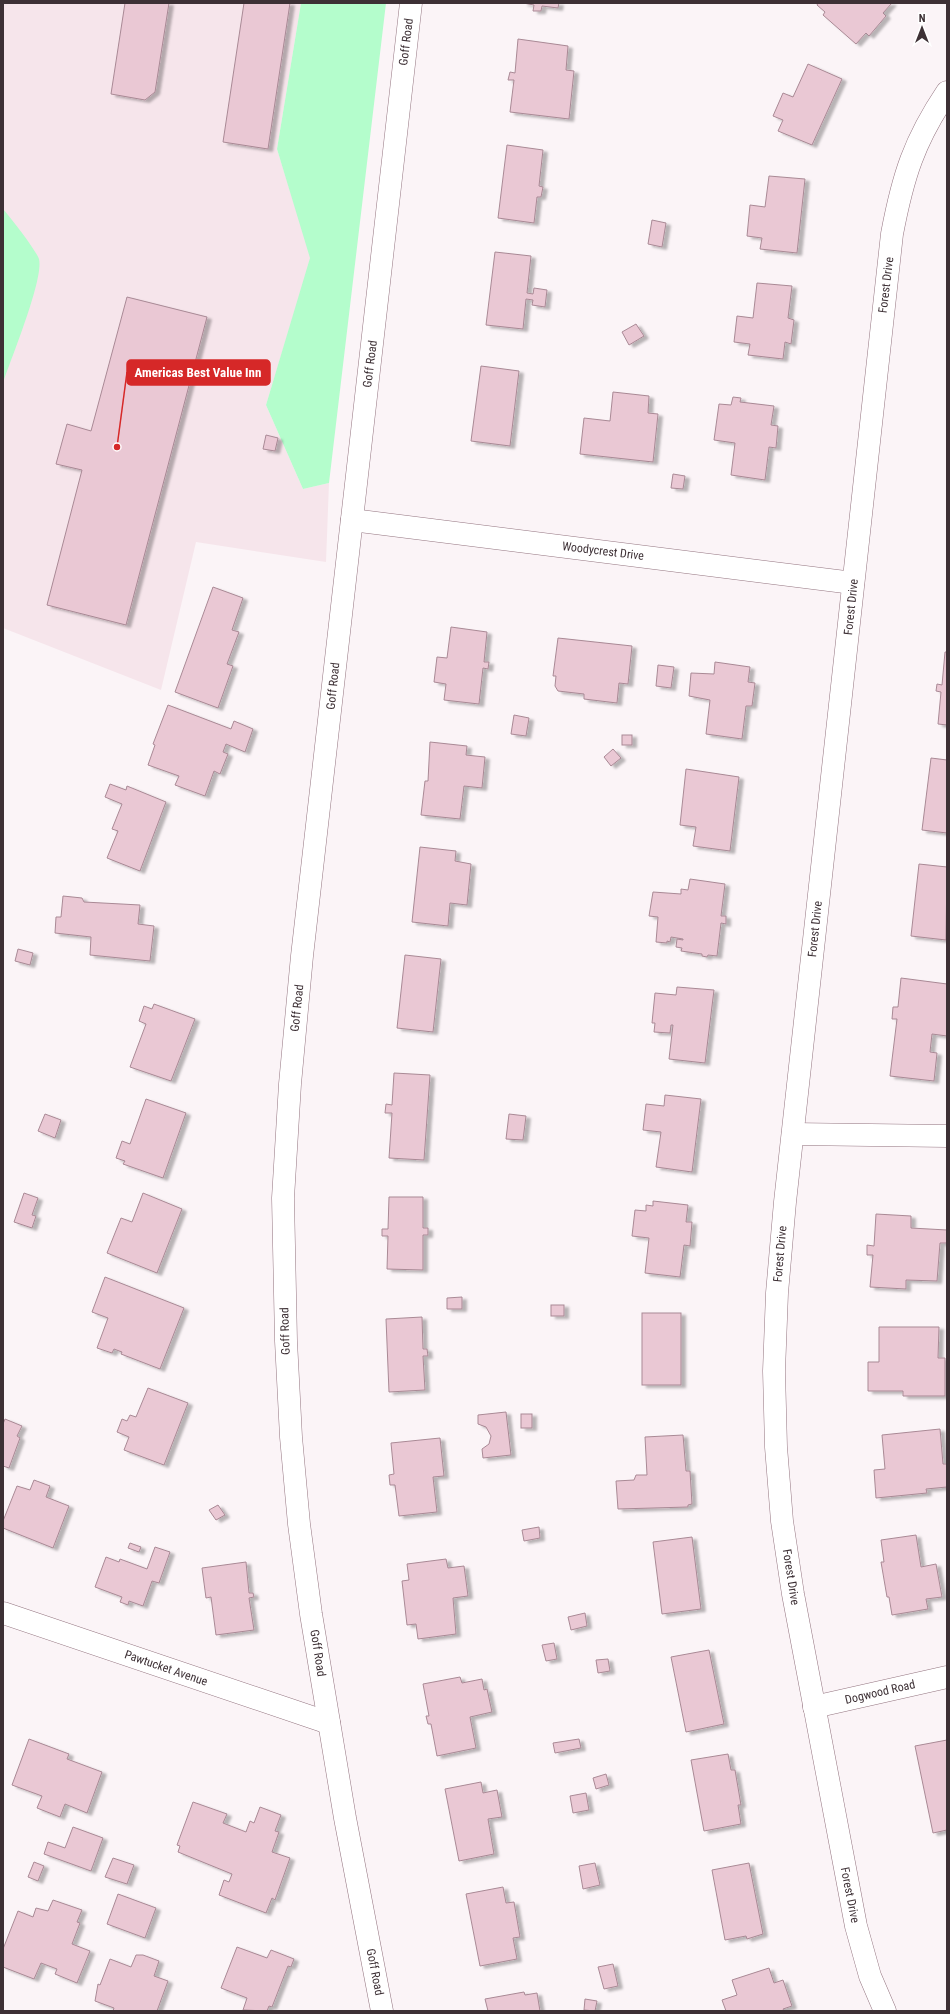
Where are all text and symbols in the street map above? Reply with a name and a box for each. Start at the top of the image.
north arrow [902,8,942,48]
text: N [919,12,926,25]
street label: Goff Road [396,18,416,66]
street label: Forest Drive [876,256,896,314]
street label: Goff Road [360,340,380,388]
callout: Americas Best Value Inn [127,360,270,385]
text: Americas Best Value Inn [135,365,261,380]
street label: Woodycrest Drive [561,539,645,563]
street label: Forest Drive [841,578,861,636]
street label: Goff Road [324,662,342,710]
street label: Forest Drive [805,900,825,958]
street label: Goff Road [288,984,306,1032]
street label: Forest Drive [771,1225,789,1283]
street label: Goff Road [277,1307,293,1355]
street label: Forest Drive [780,1548,802,1606]
street label: Goff Road [307,1628,329,1678]
street label: Pawtucket Avenue [123,1647,210,1689]
street label: Dogwood Road [844,1677,916,1707]
street label: Forest Drive [838,1866,862,1924]
street label: Goff Road [364,1947,386,1997]

